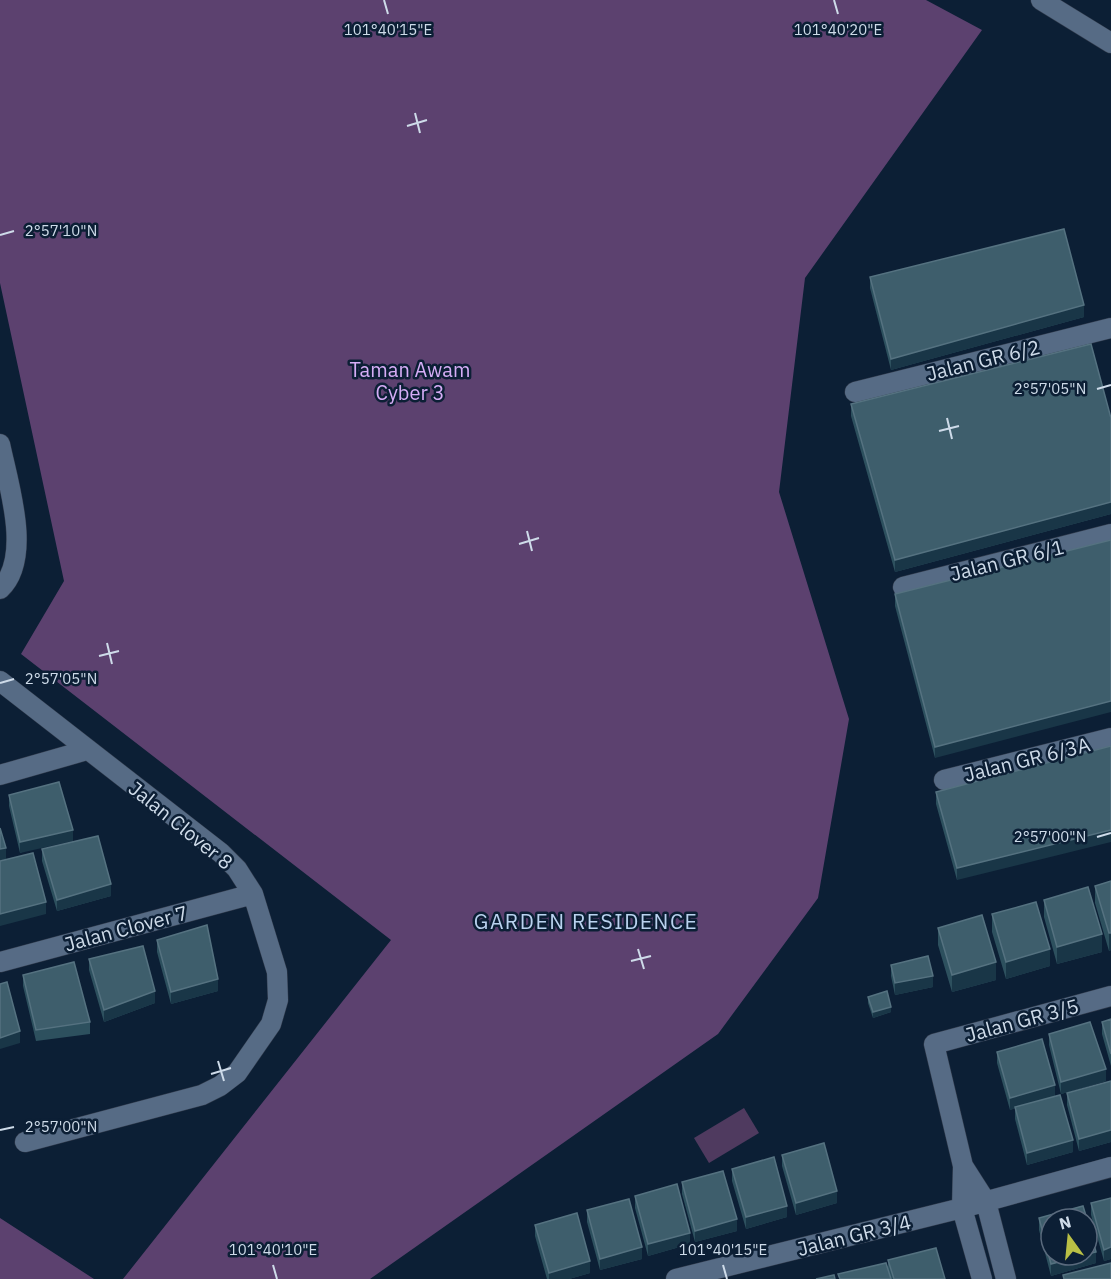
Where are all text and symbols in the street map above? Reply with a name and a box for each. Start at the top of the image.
text: 101°40'15"E [344,20,432,39]
text: 101°40'20"E [794,20,882,39]
text: 2°57'10"N [25,221,97,240]
street label: Jalan GR 6/2 [923,333,1043,387]
park label: Taman Awam Cyber 3 [350,356,470,406]
text: 2°57'05"N [1014,379,1086,398]
street label: Jalan GR 6/1 [947,533,1067,587]
text: 2°57'05"N [25,669,97,688]
street label: Jalan GR 6/3A [961,730,1093,788]
street label: Jalan Clover 8 [123,775,239,875]
text: 2°57'00"N [1014,827,1086,846]
street label: Jalan Clover 7 [61,899,191,957]
district label: GARDEN RESIDENCE [474,907,698,935]
street label: Jalan GR 3/5 [962,992,1082,1048]
text: 2°57'00"N [25,1117,97,1136]
north arrow [1039,1207,1099,1267]
street label: Jalan GR 3/4 [794,1208,914,1262]
text: N [1057,1211,1073,1234]
text: 101°40'10"E [229,1240,317,1259]
text: 101°40'15"E [679,1240,767,1259]

